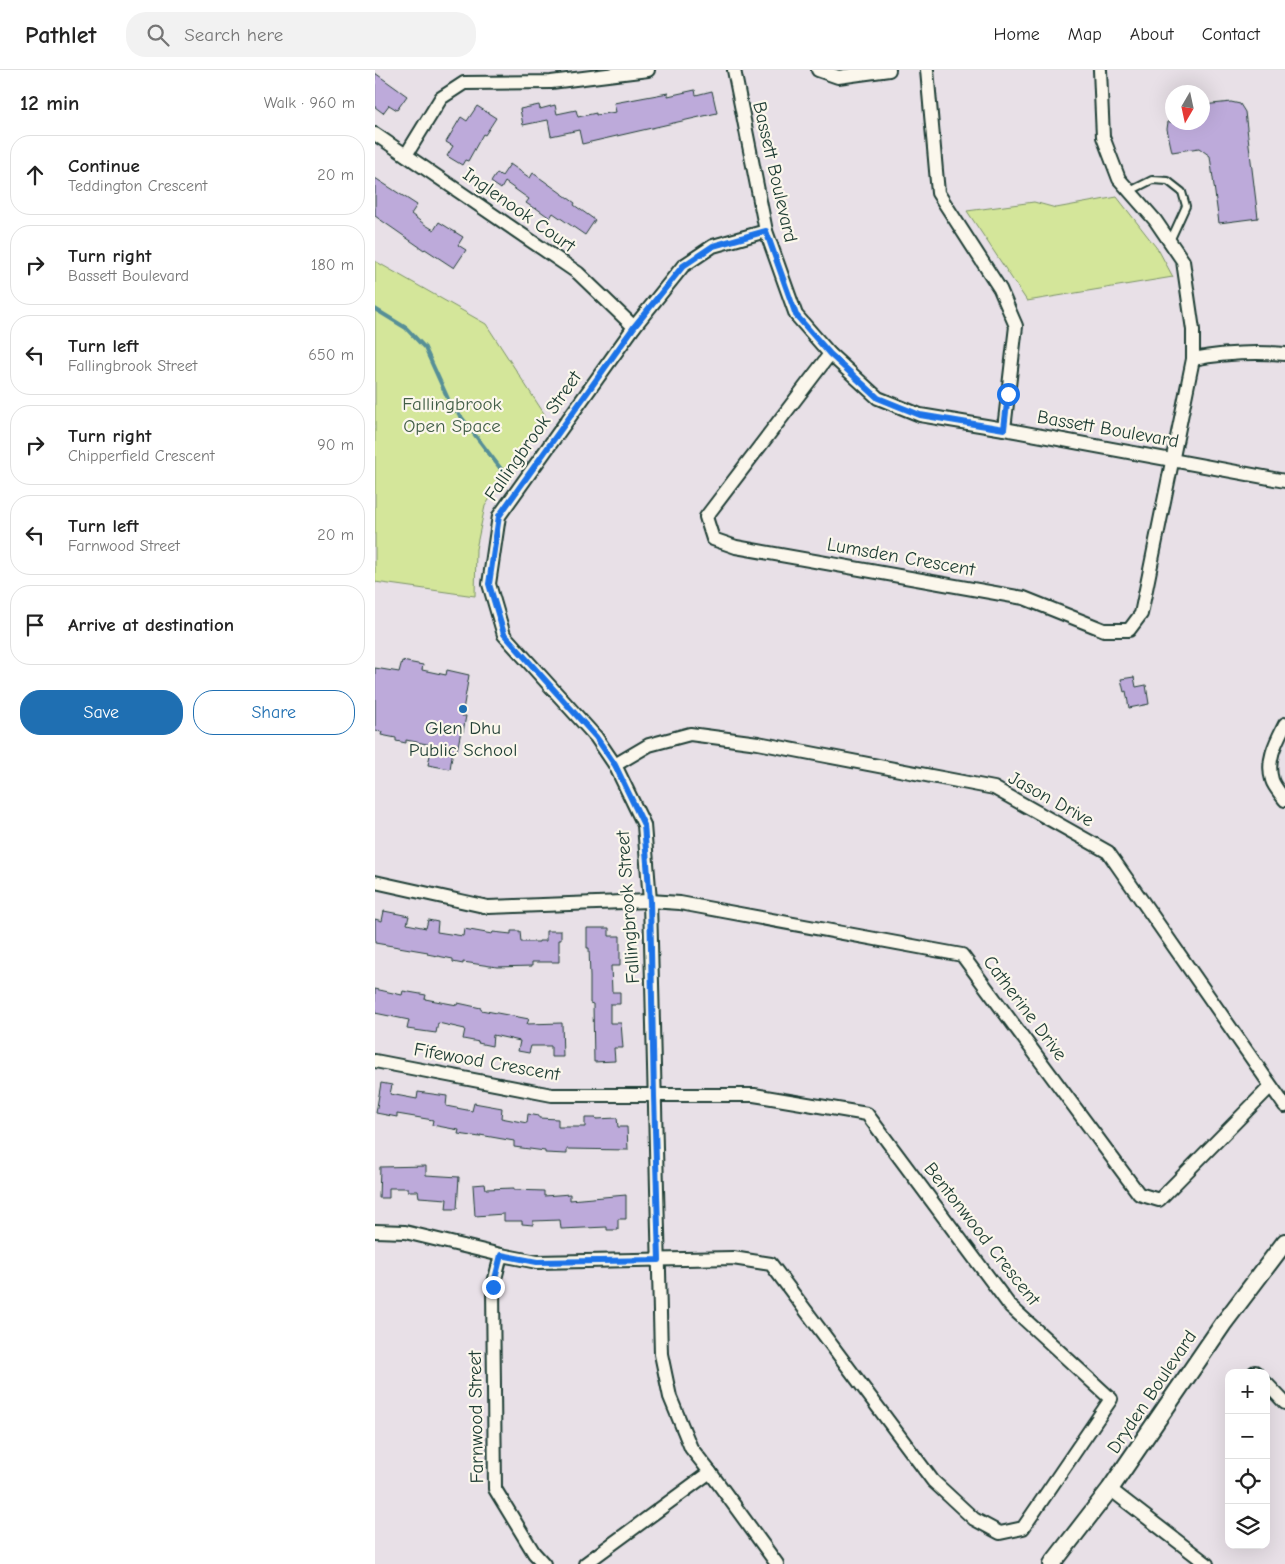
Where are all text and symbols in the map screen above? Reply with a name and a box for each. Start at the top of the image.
search box [126,12,476,57]
text: Pathlet [25,21,96,49]
icon: search [144,21,172,49]
text: Search here [184,24,283,46]
text: Home [993,24,1040,45]
text: Map [1068,24,1102,45]
text: About [1130,24,1174,45]
text: Contact [1202,24,1260,45]
north arrow [1165,85,1210,130]
text: 12 min [20,91,79,115]
text: Walk · 960 m [264,94,355,112]
street label: Bassett Boulevard [748,100,802,244]
text: Continue [68,155,140,177]
icon: ahead [21,161,49,189]
street label: Inglenook Court [459,163,580,257]
text: 20 m [317,166,354,184]
text: Teddington Crescent [68,177,207,195]
text: Turn right [68,245,152,267]
icon: right [21,251,49,279]
text: 180 m [311,256,354,274]
text: Bassett Boulevard [68,267,189,285]
text: Turn left [68,335,139,357]
icon: left [21,341,49,369]
text: 650 m [308,346,354,364]
text: Fallingbrook Street [68,357,197,375]
street label: Fallingbrook Street [480,366,586,505]
route start [997,383,1020,406]
park label: Fallingbrook Open Space [402,393,503,437]
street label: Bassett Boulevard [1035,406,1181,452]
text: Turn right [68,425,152,447]
icon: right [21,431,49,459]
text: 90 m [317,436,354,454]
text: Chipperfield Crescent [68,447,214,465]
text: Turn left [68,515,139,537]
icon: left [21,521,49,549]
text: 20 m [317,526,354,544]
street label: Lumsden Crescent [825,533,977,581]
text: Farnwood Street [68,537,180,555]
icon: arrive [21,611,49,639]
text: Arrive at destination [68,614,234,636]
button: Save [20,690,183,735]
button: Share [193,690,355,735]
marker: Glen Dhu Public School [457,703,469,715]
place label: Glen Dhu Public School [409,717,517,761]
street label: Jason Drive [1004,767,1098,831]
street label: Fallingbrook Street [612,829,644,984]
street label: Catherine Drive [978,951,1072,1065]
street label: Fifewood Crescent [412,1038,562,1086]
street label: Bentonwood Crescent [919,1158,1045,1310]
route end [482,1276,505,1299]
street label: Dryden Boulevard [1103,1326,1201,1458]
street label: Farnwood Street [464,1350,488,1484]
map controls [1225,1369,1270,1549]
button: + [1225,1369,1270,1414]
button: − [1225,1414,1270,1459]
button: locate [1225,1459,1270,1504]
button: layers [1225,1504,1270,1549]

